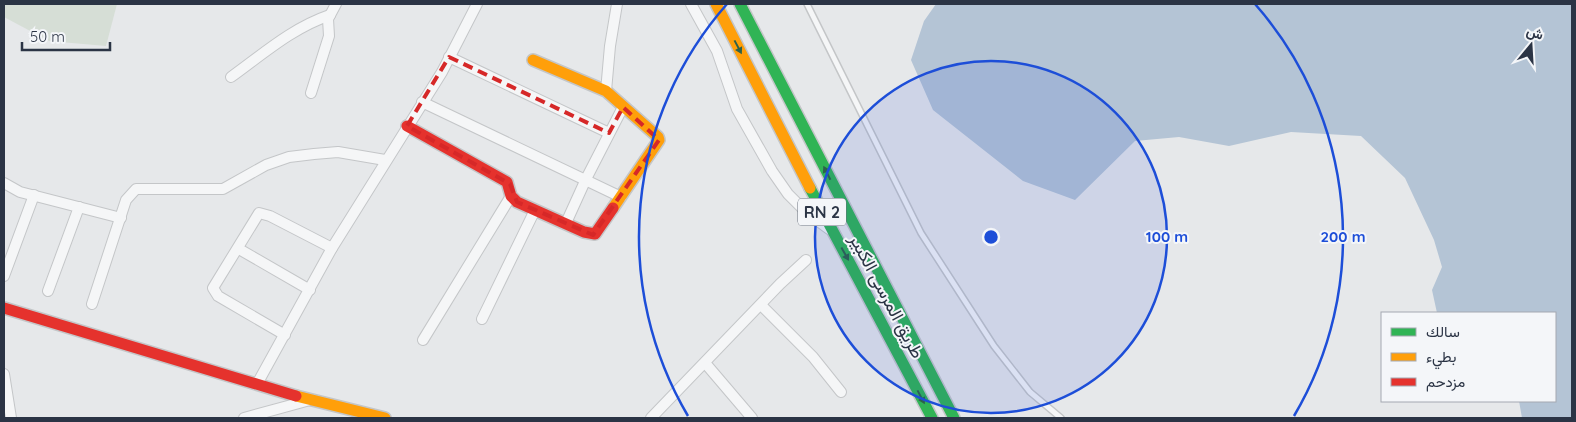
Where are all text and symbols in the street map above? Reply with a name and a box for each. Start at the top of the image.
scale bar [22,20,110,52]
north arrow [1506,20,1556,70]
text: ش [1524,21,1546,44]
text: 50 m [30,27,65,46]
one-way arrow [734,40,742,54]
one-way arrow [823,166,831,180]
road number: RN 2 [798,198,846,226]
text: 100 m [1146,227,1188,246]
text: 200 m [1321,227,1366,246]
centre of rings [982,228,1000,246]
street label: طريق المرسى الكبير [844,229,930,362]
one-way arrow [841,246,849,261]
legend [1381,312,1556,402]
text: سالك [1426,322,1460,341]
text: بطيء [1426,347,1456,370]
text: مزدحم [1426,372,1465,392]
one-way arrow [917,390,925,404]

